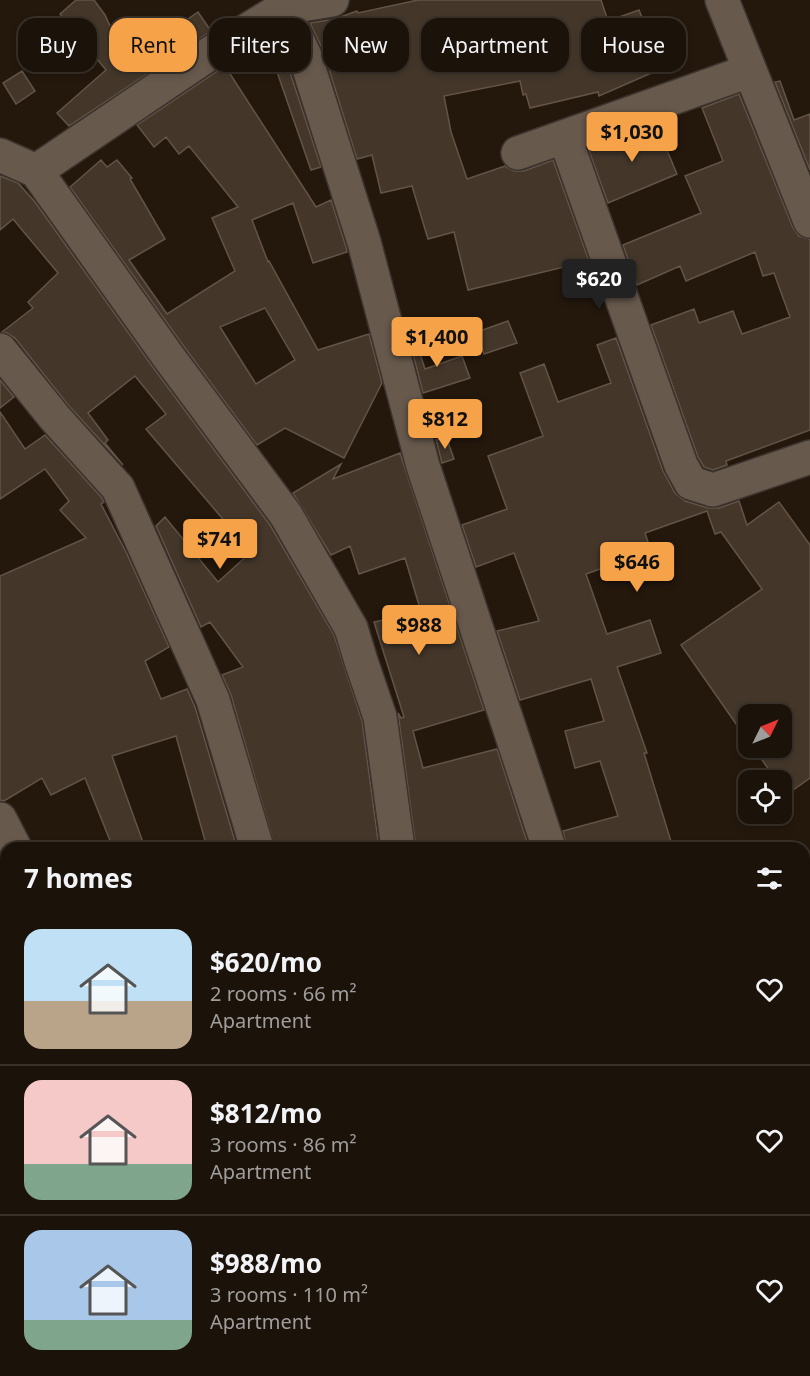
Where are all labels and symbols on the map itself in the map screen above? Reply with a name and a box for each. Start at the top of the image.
pin: $1,030 [583,112,681,163]
pin: $620 [563,259,635,310]
pin: $1,400 [388,317,486,368]
pin: $812 [409,399,481,450]
pin: $741 [184,519,256,570]
pin: $646 [601,542,673,593]
pin: $988 [383,605,455,656]
north arrow [738,704,792,758]

